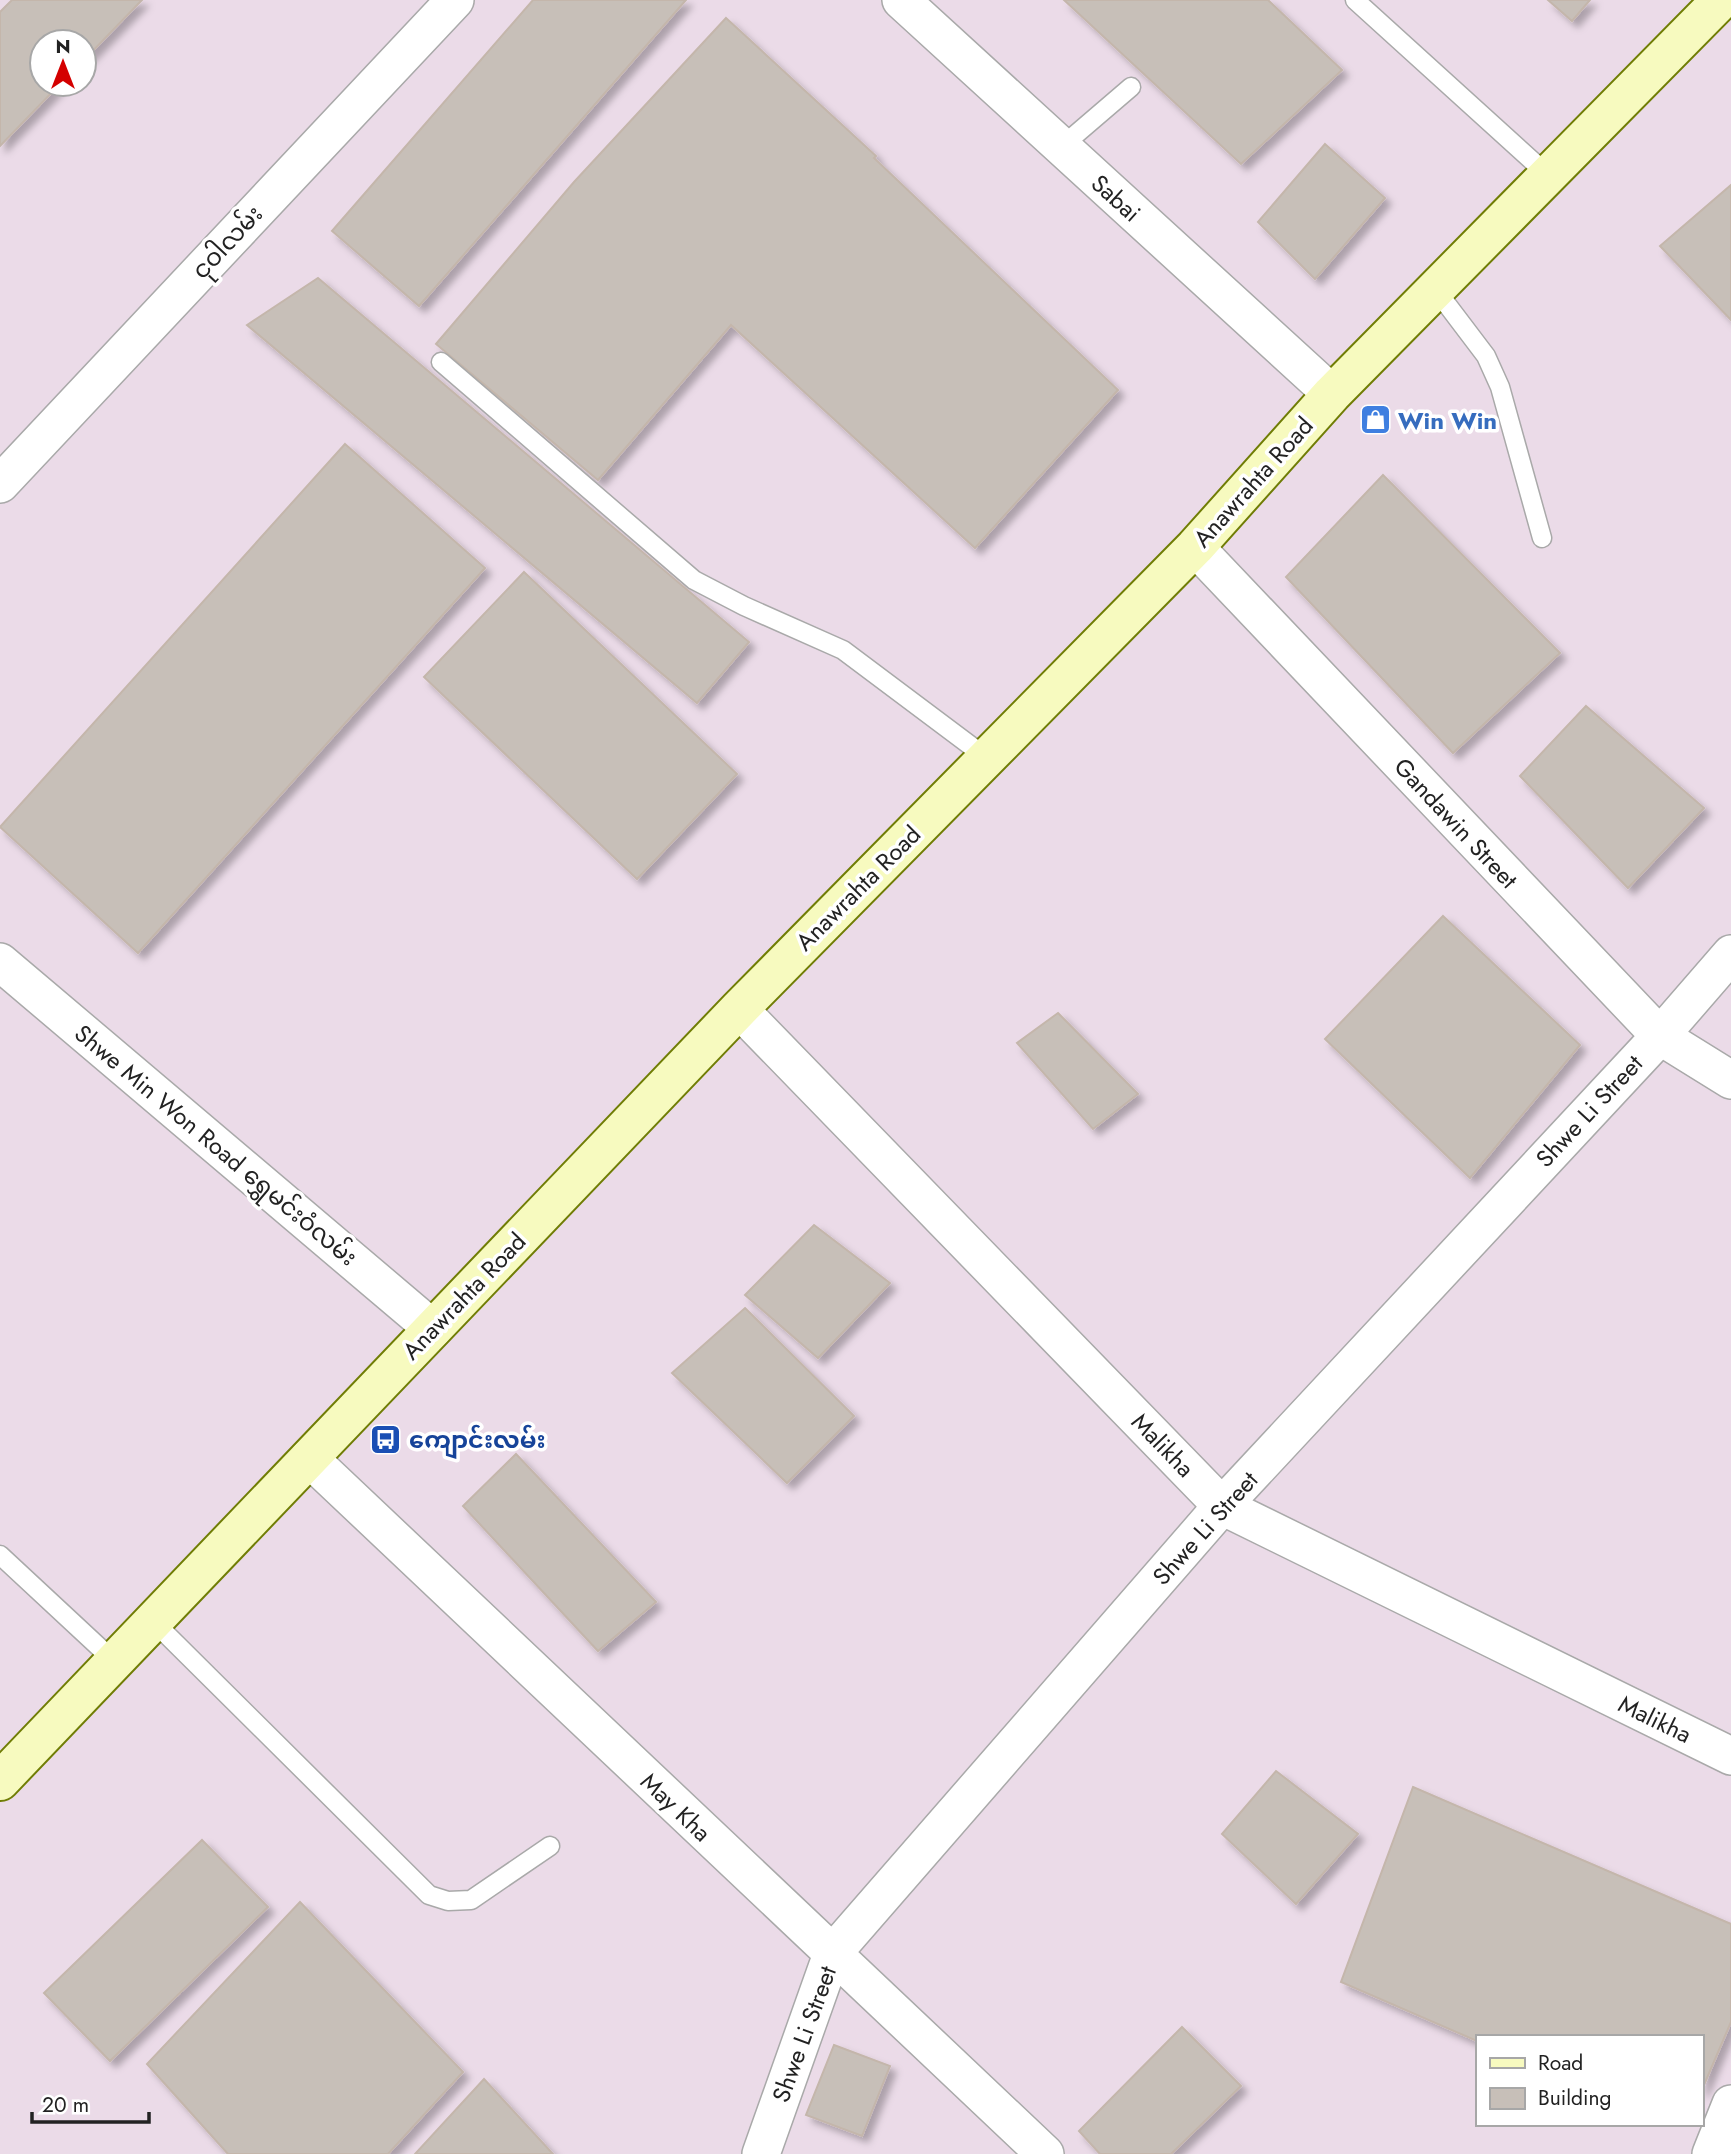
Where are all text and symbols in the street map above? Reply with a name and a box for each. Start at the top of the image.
north arrow [28,28,98,98]
text: N [55,33,71,60]
street label: Sabai [1083,166,1149,230]
street label: ငုဝါလမ်း [184,197,272,288]
shop icon: Win Win [1358,403,1392,437]
place label: Win Win [1398,403,1497,438]
street label: Anawrahta Road [1185,409,1321,555]
street label: Gandawin Street [1386,750,1526,896]
street label: Anawrahta Road [787,817,929,959]
street label: Shwe Min Won Road ရွှေမင်းဝံလမ်း [66,1016,365,1276]
street label: Shwe Li Street [1528,1047,1651,1175]
street label: Anawrahta Road [394,1225,534,1367]
street label: Malikha [1124,1405,1202,1485]
bus stop icon: ကျောင်းလမ်း [369,1422,403,1456]
place label: ကျောင်းလမ်း [409,1422,546,1460]
street label: Shwe Li Street [1144,1463,1266,1593]
street label: Malikha [1613,1686,1697,1752]
street label: May Kha [633,1764,719,1850]
street label: Shwe Li Street [763,1961,845,2107]
legend [1476,2035,1703,2126]
text: Road [1538,2048,1583,2078]
scale bar [32,2080,149,2124]
text: Building [1538,2083,1611,2113]
text: 20 m [42,2090,89,2120]

